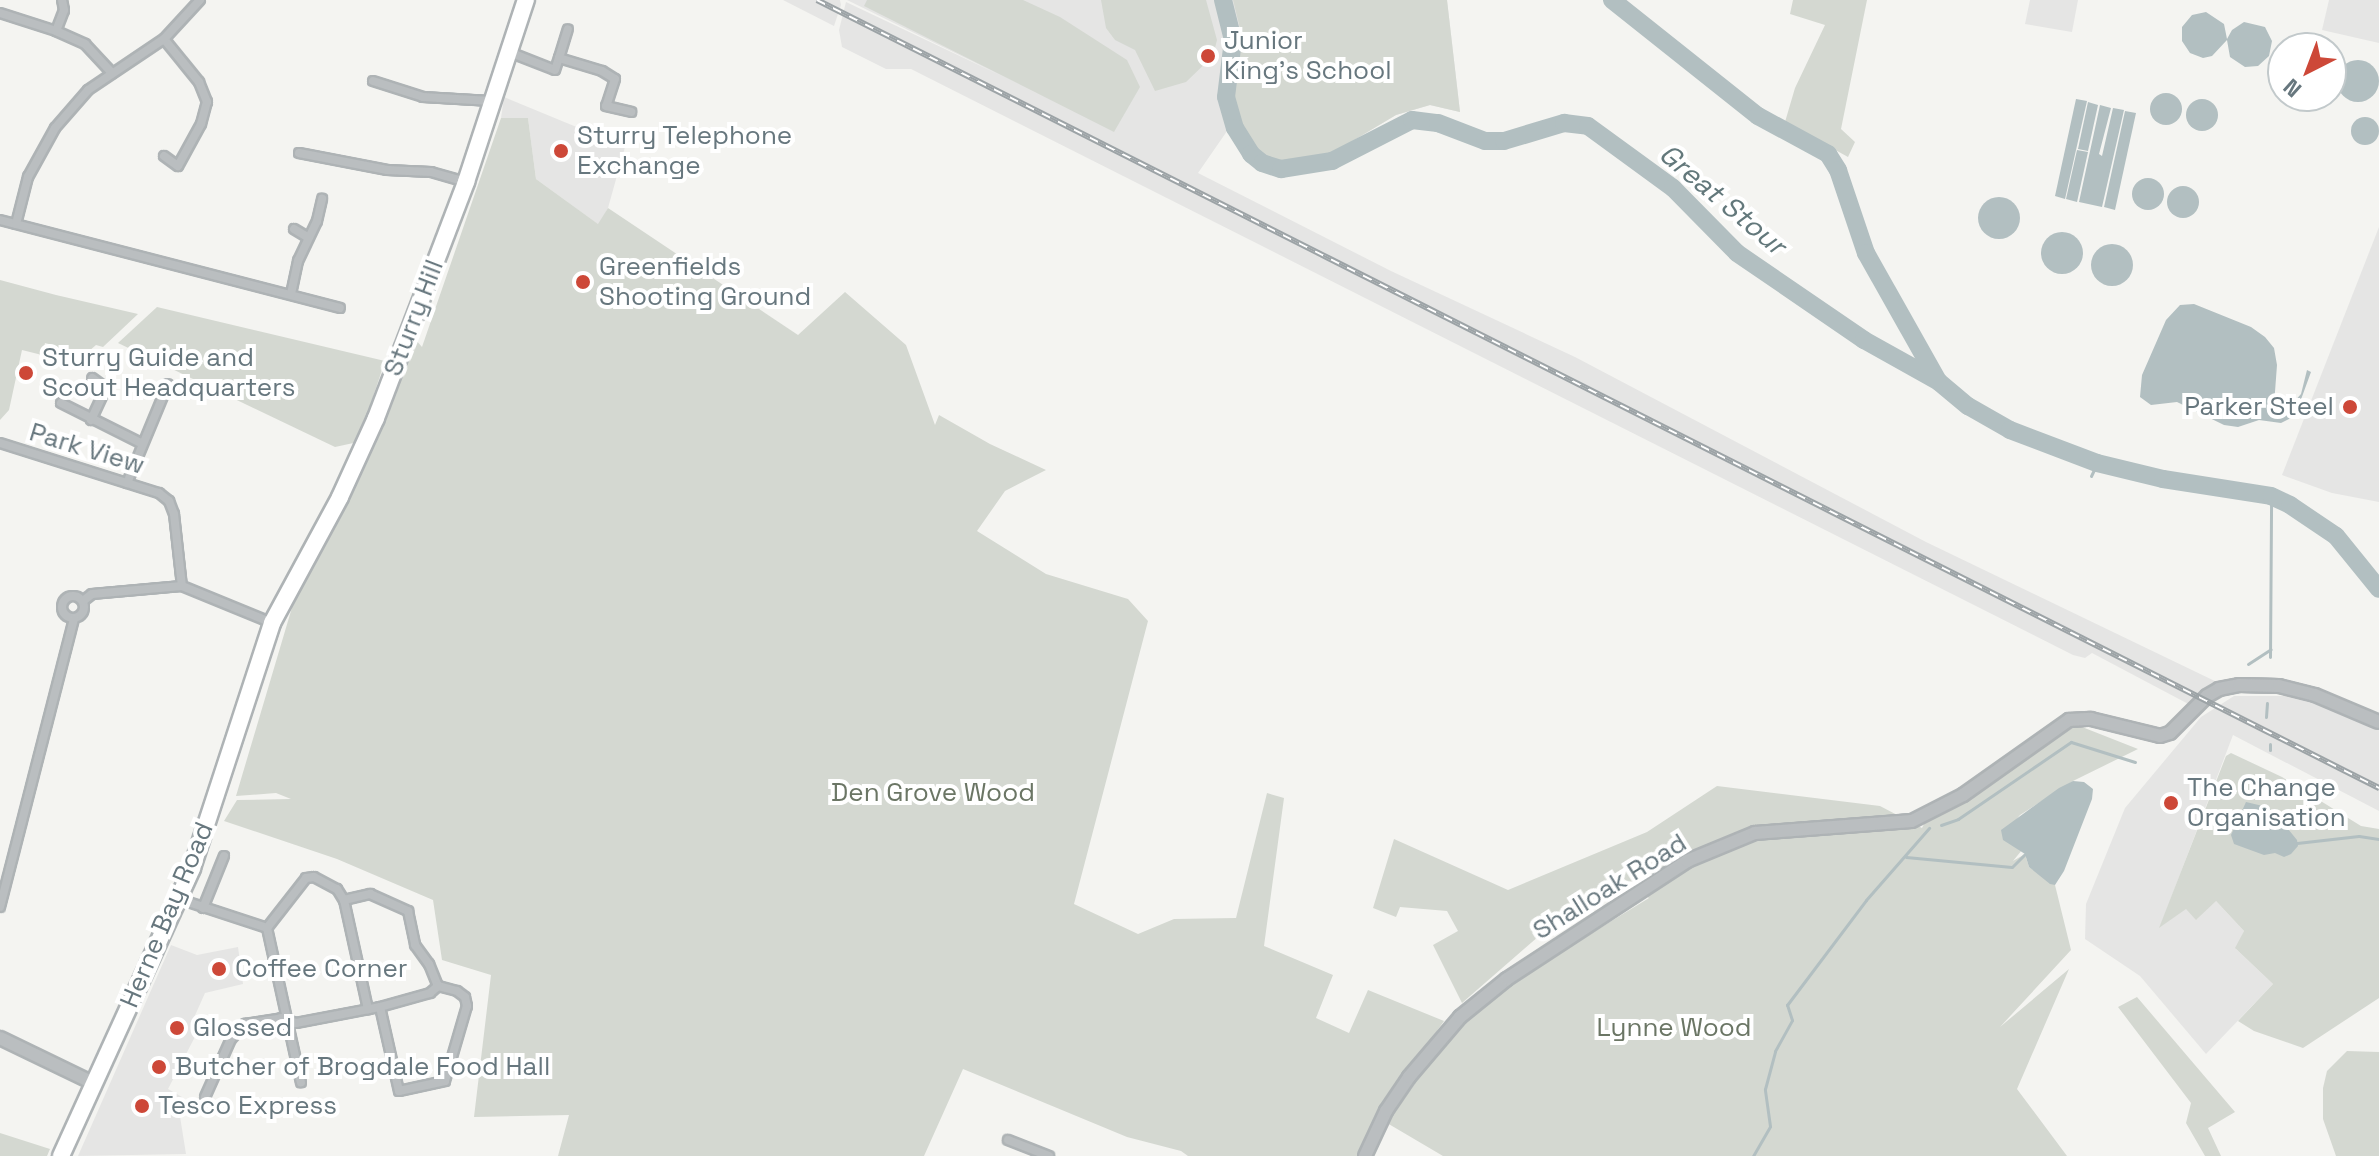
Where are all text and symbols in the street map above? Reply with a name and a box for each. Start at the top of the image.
place label: Junior King's School [1224,25,1392,86]
north arrow [2267,32,2347,112]
marker: Junior King's School [1199,47,1217,65]
text: N [2277,73,2307,104]
place label: Sturry Telephone Exchange [577,120,793,182]
water label: Great Stour [1653,136,1793,262]
marker: Sturry Telephone Exchange [552,142,570,160]
place label: Greenfields Shooting Ground [599,251,811,312]
street label: Sturry Hill [378,255,450,381]
marker: Greenfields Shooting Ground [574,273,592,291]
place label: Sturry Guide and Scout Headquarters [42,342,295,404]
marker: Sturry Guide and Scout Headquarters [17,364,35,382]
place label: Parker Steel [2184,391,2334,423]
marker: Parker Steel [2341,398,2359,416]
street label: Park View [25,417,149,481]
place label: The Change Organisation [2187,772,2346,834]
park label: Den Grove Wood [831,777,1035,809]
marker: The Change Organisation [2162,794,2180,812]
street label: Herne Bay Road [114,818,220,1012]
street label: Shalloak Road [1527,827,1693,947]
place label: Coffee Corner [235,953,408,985]
marker: Coffee Corner [210,960,228,978]
place label: Glossed [193,1012,292,1044]
park label: Lynne Wood [1596,1012,1752,1044]
marker: Glossed [168,1019,186,1037]
place label: Butcher of Brogdale Food Hall [175,1051,550,1083]
marker: Butcher of Brogdale Food Hall [150,1058,168,1076]
place label: Tesco Express [158,1090,337,1122]
marker: Tesco Express [133,1097,151,1115]

